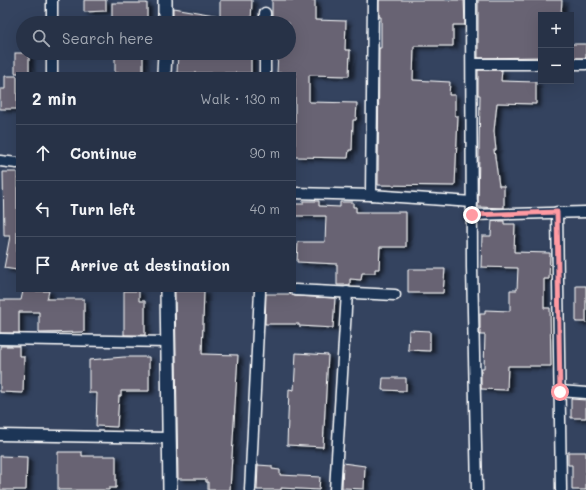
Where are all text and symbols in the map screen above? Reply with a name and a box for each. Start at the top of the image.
map controls [538,12,574,84]
button: + [538,12,574,48]
search box [16,16,296,60]
icon: search [30,27,52,49]
text: Search here [62,28,153,48]
button: − [538,48,574,84]
text: 2 min [32,87,77,109]
text: Walk · 130 m [200,90,280,107]
icon: ahead [32,142,54,164]
text: Continue [70,143,137,163]
text: 90 m [250,144,280,161]
icon: left [32,198,54,220]
text: Turn left [70,199,135,219]
text: 40 m [250,200,280,217]
route end [463,206,481,224]
icon: arrive [32,254,54,276]
text: Arrive at destination [70,255,230,275]
route start [551,383,569,401]

